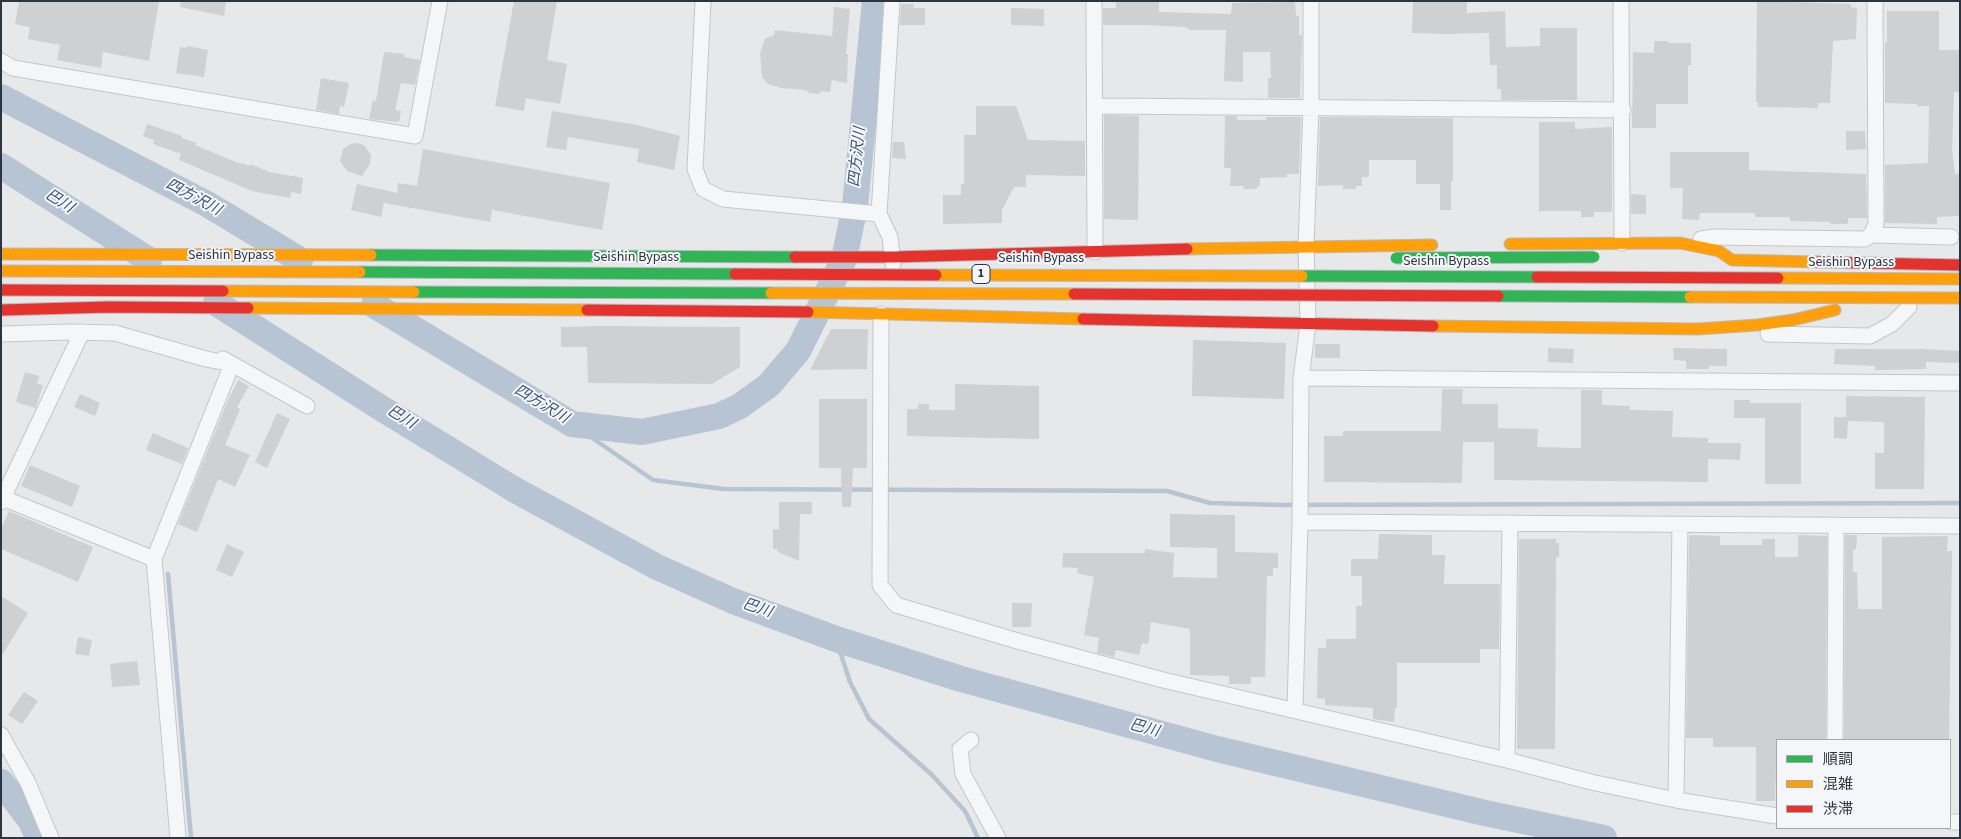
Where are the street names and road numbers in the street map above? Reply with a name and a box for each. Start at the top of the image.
street label: Seishin Bypass [188,248,274,264]
street label: Seishin Bypass [593,250,679,266]
street label: Seishin Bypass [998,251,1084,267]
street label: Seishin Bypass [1403,254,1489,270]
street label: Seishin Bypass [1808,255,1894,271]
road number: 1 [972,264,990,284]

